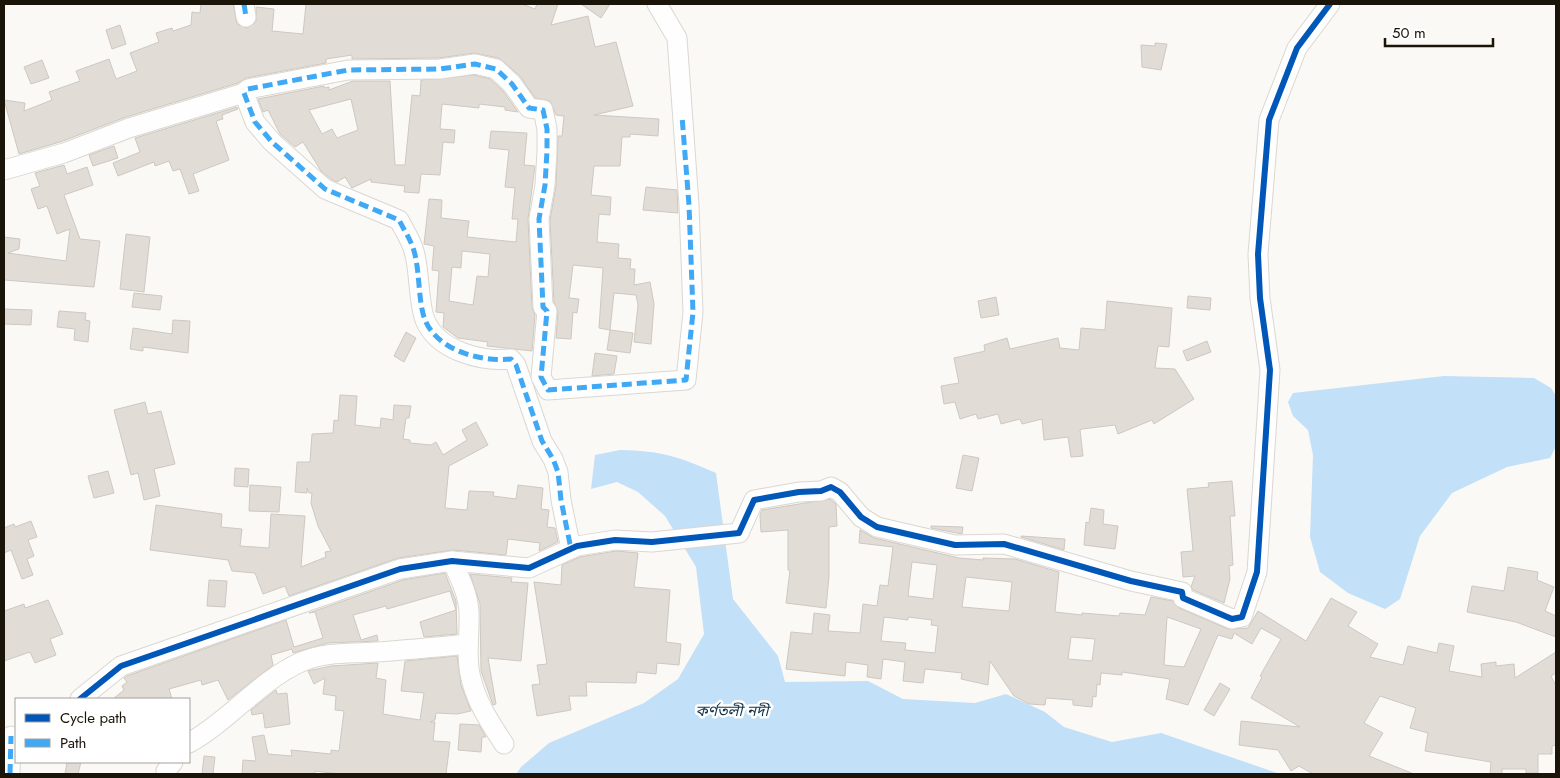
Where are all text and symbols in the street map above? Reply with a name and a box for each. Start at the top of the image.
scale bar [1385,15,1492,47]
text: 50 m [1392,22,1426,44]
legend [15,698,190,763]
water label: কর্ণতলী নদী [696,700,771,722]
text: Cycle path [60,707,127,729]
text: Path [60,732,86,754]

